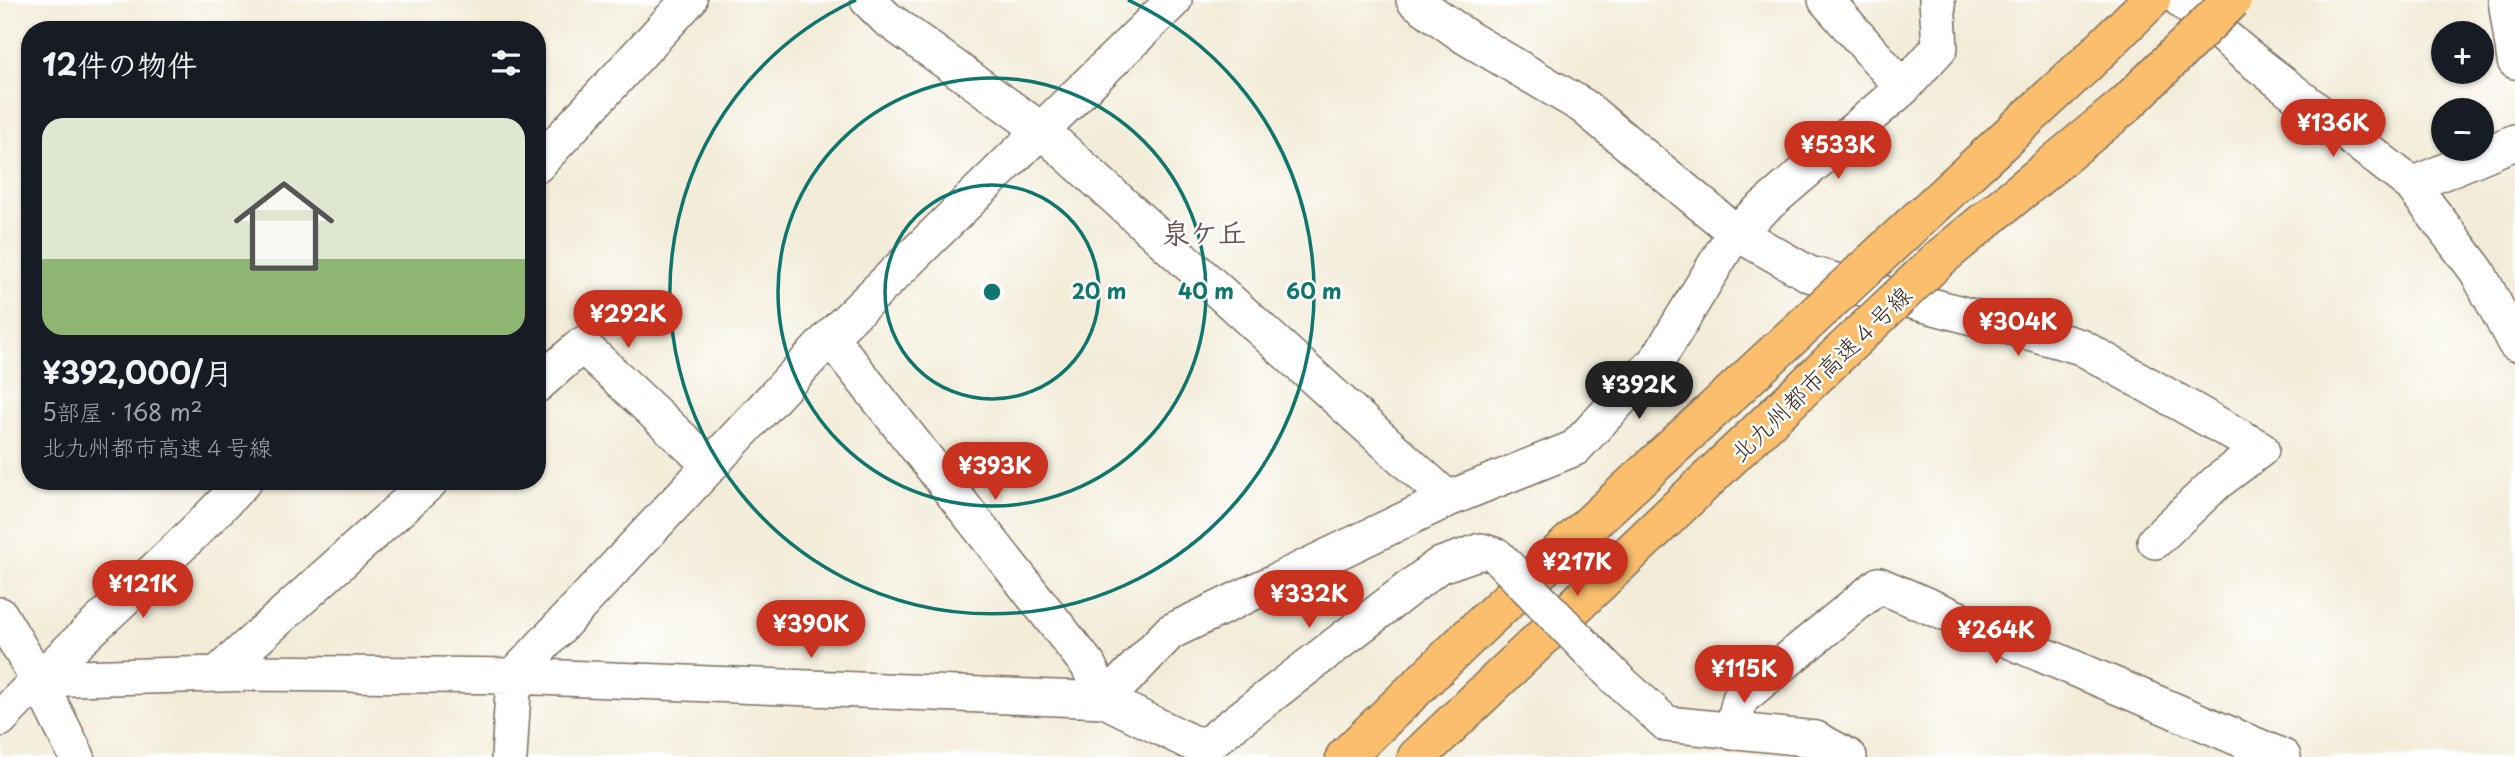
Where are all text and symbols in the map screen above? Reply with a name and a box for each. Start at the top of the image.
map controls [2431,21,2494,161]
button: + [2431,21,2494,84]
text: 12件の物件 [42,41,197,86]
icon: filters [487,44,525,82]
button: − [2431,98,2494,161]
pin: ¥136K [2284,100,2382,159]
text: ¥136K [2297,104,2369,139]
pin: ¥533K [1789,122,1887,181]
text: ¥533K [1800,126,1876,161]
icon: home [221,163,347,289]
district label: 泉ケ丘 [1162,210,1246,253]
text: 20 m [1072,274,1126,306]
text: 40 m [1178,274,1234,306]
text: 60 m [1286,274,1342,306]
street label: 北九州都市高速４号線 [1721,277,1919,469]
centre of rings [980,280,1004,304]
pin: ¥292K [579,290,677,350]
text: ¥292K [589,295,667,330]
pin: ¥304K [1969,298,2067,358]
text: ¥304K [1979,303,2057,338]
text: ¥392,000/月 [42,349,233,394]
pin: ¥392K [1590,362,1688,421]
text: ¥392K [1601,366,1677,401]
text: 5部屋 · 168 m² [42,394,203,429]
text: 北九州都市高速４号線 [42,429,272,464]
pin: ¥393K [946,442,1044,502]
text: ¥393K [958,447,1032,482]
pin: ¥217K [1528,538,1626,598]
text: ¥217K [1542,543,1612,578]
pin: ¥121K [94,560,192,620]
text: ¥121K [108,565,178,600]
pin: ¥332K [1260,570,1358,630]
text: ¥332K [1270,575,1348,610]
pin: ¥390K [762,600,860,660]
text: ¥390K [772,605,850,640]
pin: ¥264K [1947,606,2045,666]
text: ¥264K [1957,611,2035,646]
pin: ¥115K [1695,646,1793,705]
text: ¥115K [1711,650,1777,685]

